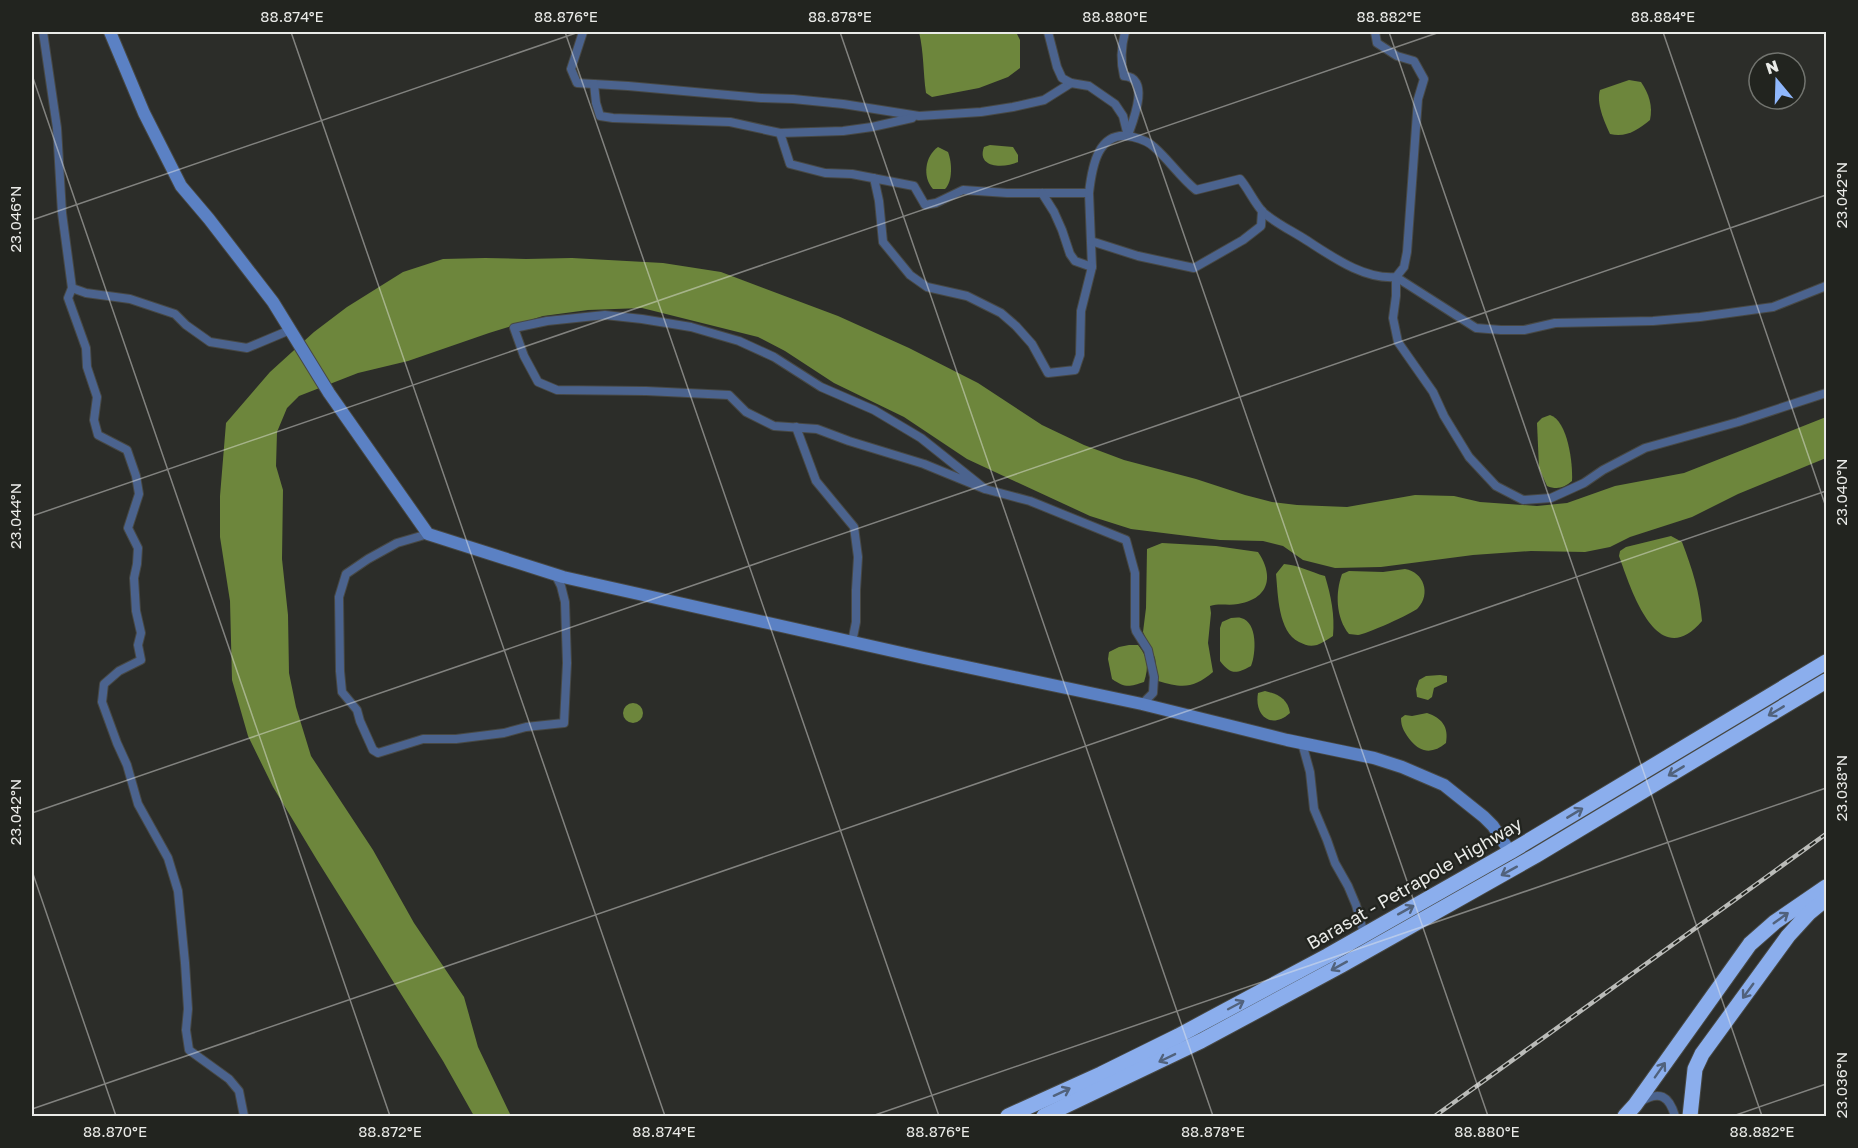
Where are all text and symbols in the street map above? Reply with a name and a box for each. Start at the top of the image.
text: 88.874°E [260,7,324,25]
text: 88.876°E [534,7,598,25]
text: 88.878°E [808,7,872,25]
text: 88.880°E [1082,7,1148,25]
text: 88.882°E [1357,7,1421,25]
text: 88.884°E [1631,7,1695,25]
north arrow [1747,51,1807,111]
text: N [1763,55,1781,78]
text: 23.042°N [1832,162,1850,228]
text: 23.046°N [6,186,24,252]
text: 23.040°N [1832,459,1850,525]
text: 23.044°N [6,483,24,549]
one-way arrow [1768,705,1785,717]
text: 23.038°N [1832,755,1850,821]
one-way arrow [1668,766,1685,778]
text: 23.042°N [6,779,24,845]
one-way arrow [1566,806,1583,818]
street label: Barasat - Petrapole Highway [1302,812,1526,954]
one-way arrow [1500,866,1518,877]
one-way arrow [1397,904,1414,916]
one-way arrow [1773,912,1789,925]
one-way arrow [1330,961,1348,972]
one-way arrow [1742,983,1755,999]
one-way arrow [1227,999,1244,1011]
text: 23.036°N [1832,1052,1850,1118]
one-way arrow [1158,1053,1176,1065]
one-way arrow [1654,1062,1666,1078]
one-way arrow [1052,1086,1070,1098]
text: 88.870°E [83,1122,147,1140]
text: 88.872°E [358,1122,422,1140]
text: 88.874°E [632,1122,696,1140]
text: 88.876°E [906,1122,970,1140]
text: 88.878°E [1181,1122,1245,1140]
text: 88.880°E [1454,1122,1520,1140]
text: 88.882°E [1730,1122,1794,1140]

